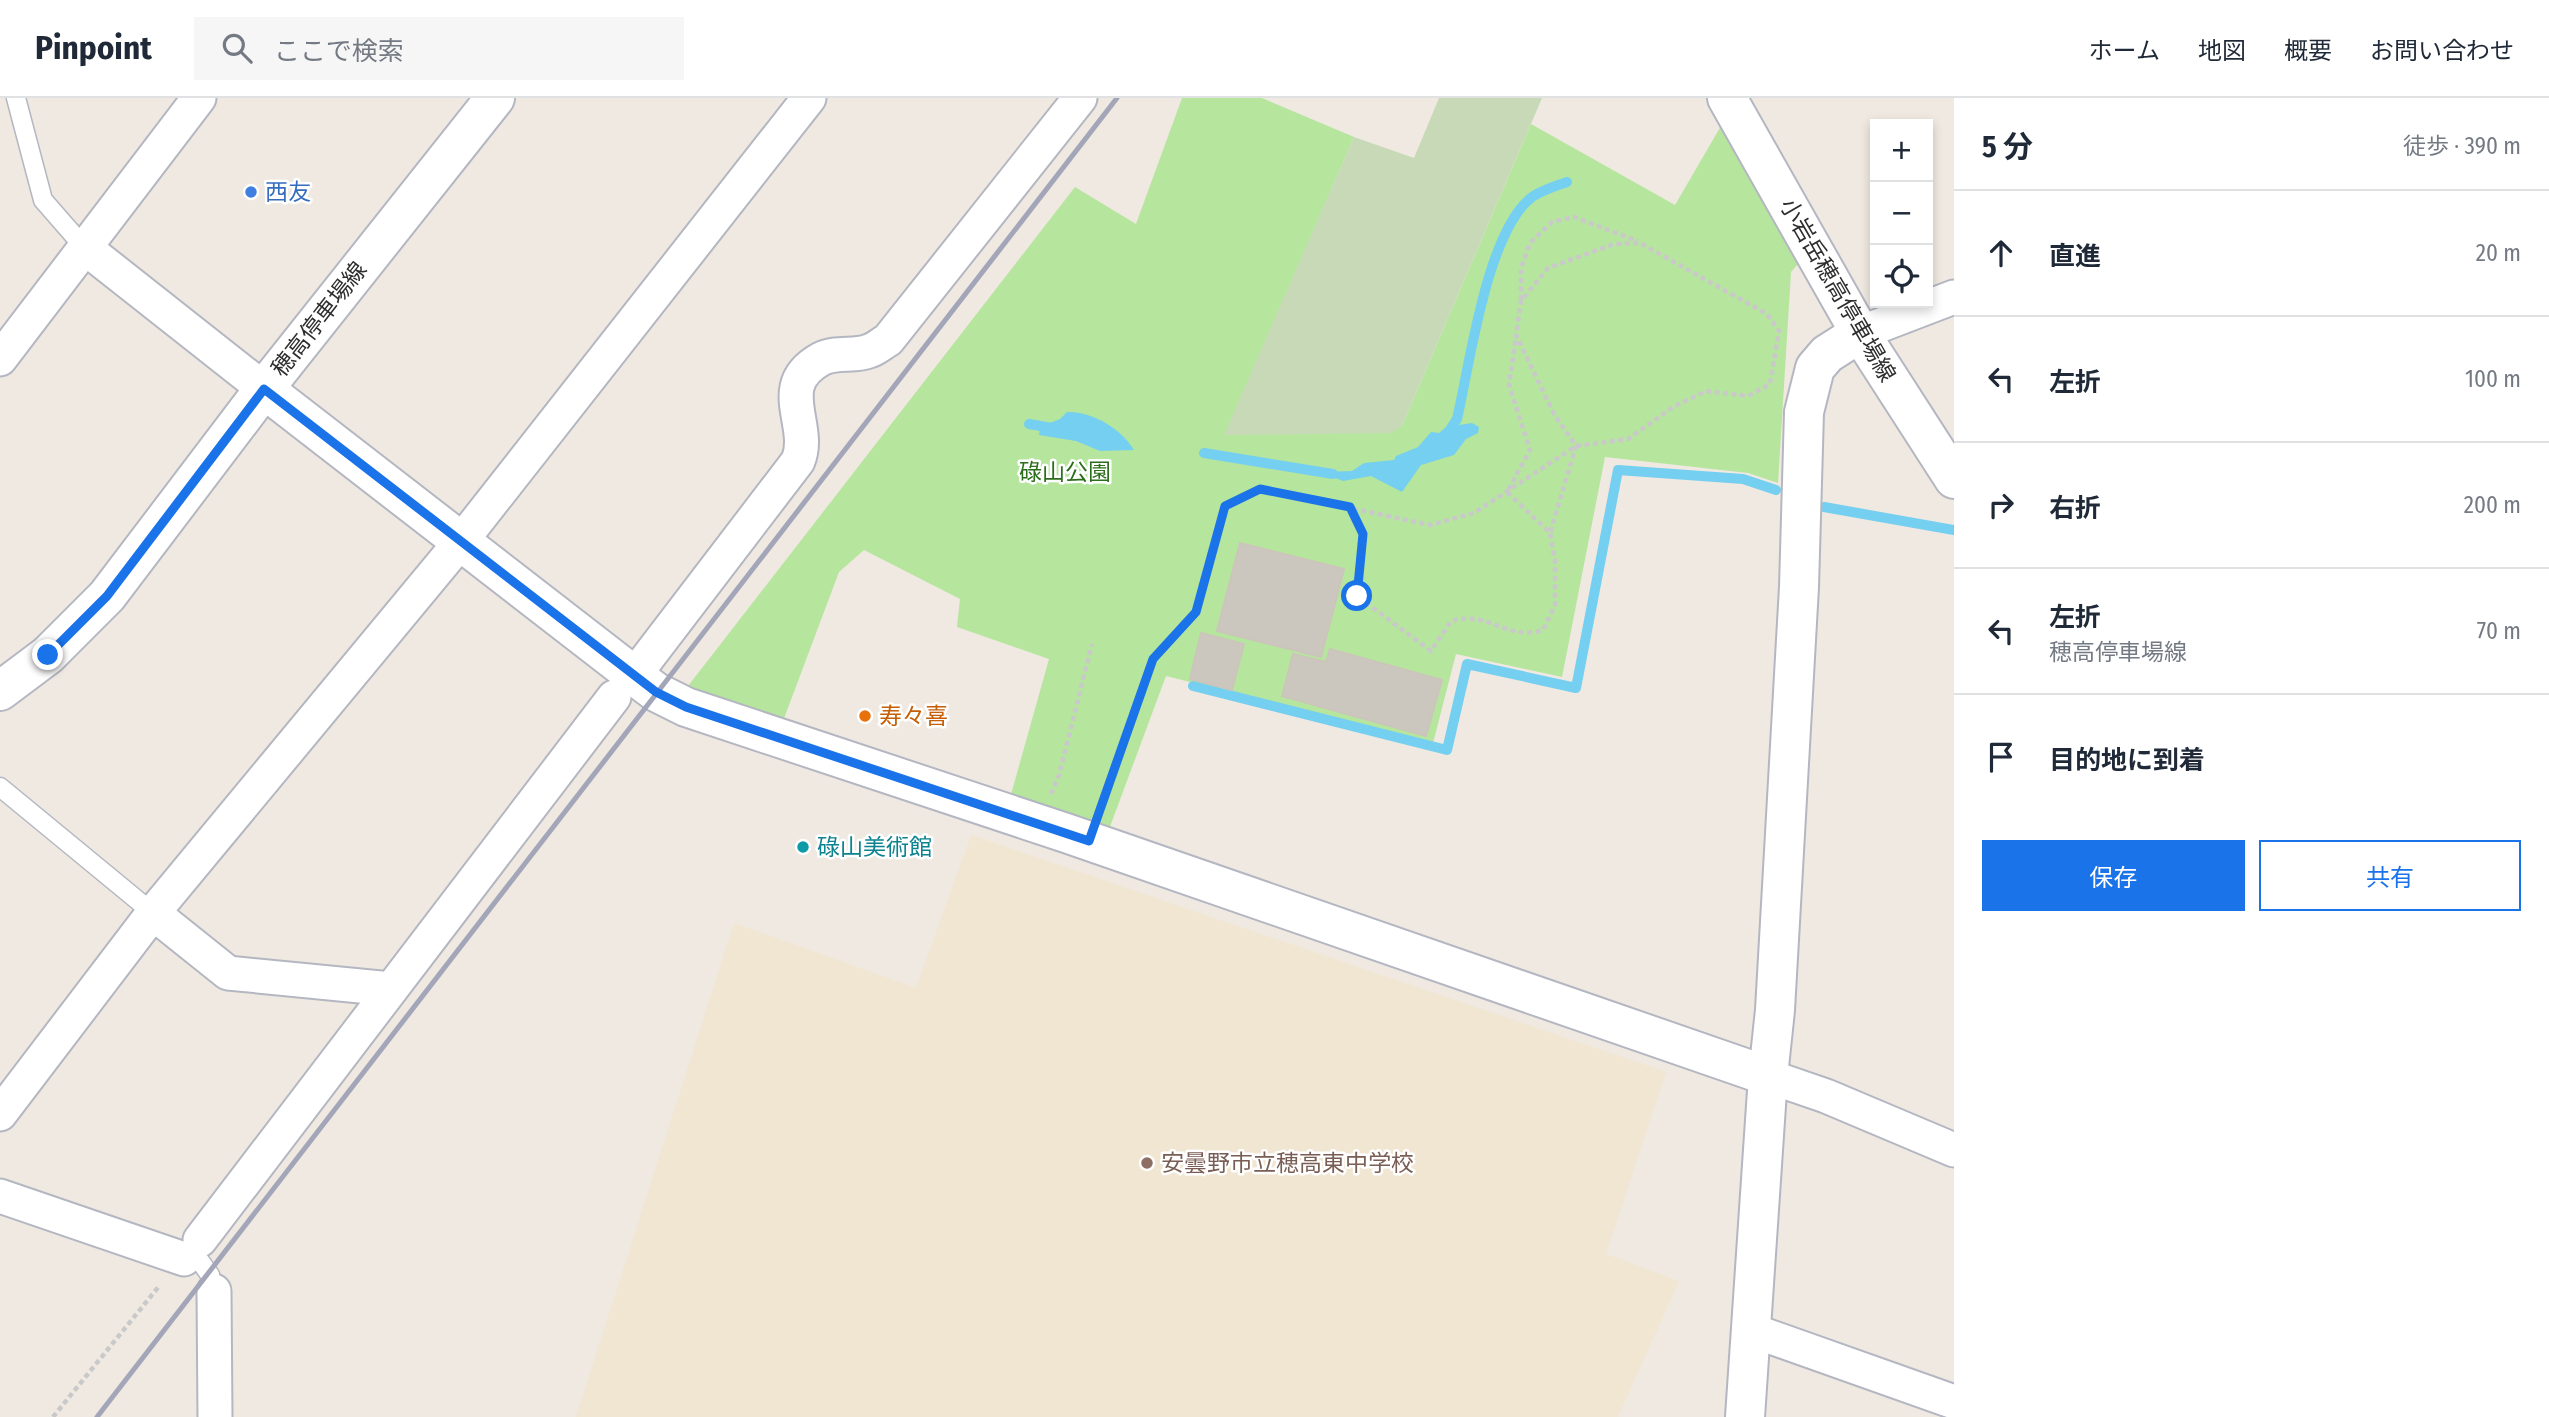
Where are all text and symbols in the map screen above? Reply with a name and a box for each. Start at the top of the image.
search box [194,17,684,80]
text: Pinpoint [35,28,152,68]
icon: search [218,29,256,67]
text: ここで検索 [274,36,404,67]
text: ホーム [2089,37,2160,65]
text: 地図 [2198,37,2246,65]
text: 概要 [2284,37,2332,65]
text: お問い合わせ [2370,37,2514,65]
map controls [1870,119,1933,308]
button: + [1870,119,1933,182]
text: 5 分 [1982,129,2033,165]
text: 徒歩 · 390 m [2403,132,2521,160]
place label: 西友 [265,178,311,206]
button: − [1870,182,1933,245]
marker: 西友 [243,184,259,200]
street label: 小岩岳穂高停車場線 [1774,193,1902,387]
icon: ahead [1982,234,2020,272]
text: 20 m [2476,239,2521,267]
text: 直進 [2049,241,2101,272]
button: locate [1870,245,1933,308]
street label: 穂高停車場線 [265,256,373,382]
icon: left [1982,360,2020,398]
text: 100 m [2465,365,2521,393]
text: 左折 [2049,367,2101,398]
park label: 碌山公園 [1019,458,1111,486]
icon: right [1982,486,2020,524]
text: 200 m [2464,491,2521,519]
text: 右折 [2049,493,2101,524]
route start [1341,580,1372,611]
text: 左折 [2049,602,2101,633]
icon: left [1982,612,2020,650]
text: 70 m [2477,617,2521,645]
text: 穂高停車場線 [2049,638,2187,666]
route end [32,639,63,670]
place label: 寿々喜 [879,702,948,730]
marker: 寿々喜 [857,708,873,724]
icon: arrive [1982,738,2020,776]
text: 目的地に到着 [2049,745,2205,776]
place label: 碌山美術館 [817,833,932,861]
marker: 碌山美術館 [795,839,811,855]
button: 保存 [1982,840,2245,911]
button: 共有 [2259,840,2521,911]
place label: 安曇野市立穂高東中学校 [1161,1149,1414,1177]
marker: 安曇野市立穂高東中学校 [1139,1155,1155,1171]

